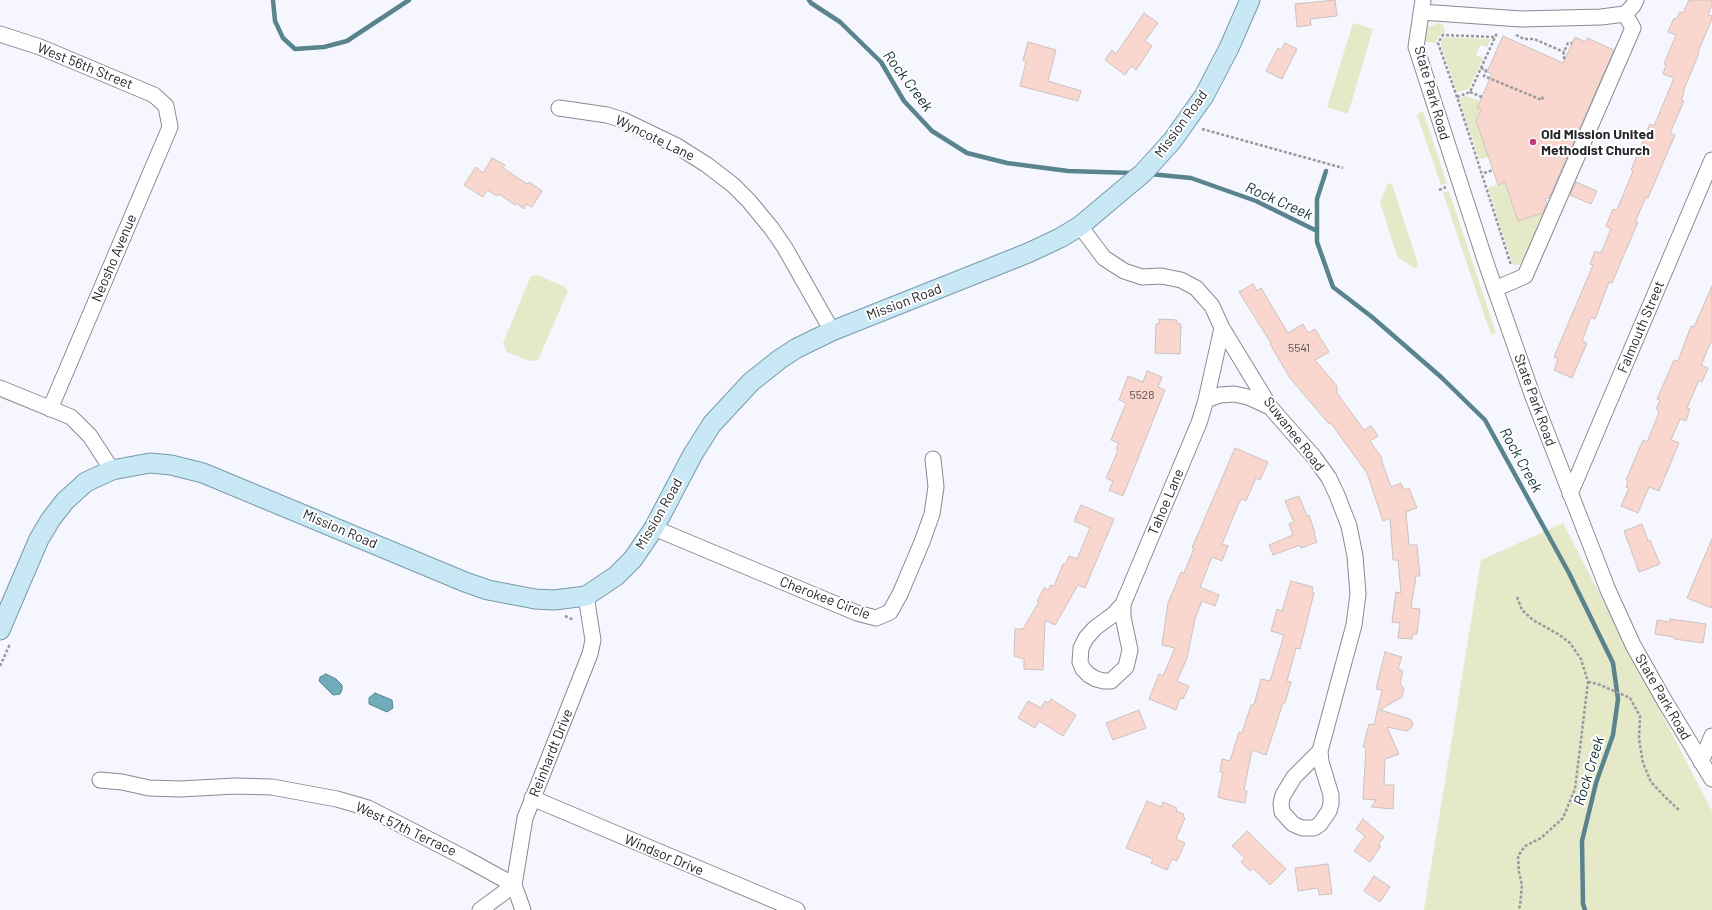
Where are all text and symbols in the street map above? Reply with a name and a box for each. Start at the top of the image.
street label: West 56th Street [35,39,135,93]
street label: State Park Road [1411,44,1453,142]
water label: Rock Creek [879,47,937,115]
street label: Mission Road [1151,87,1211,161]
street label: Wyncote Lane [613,112,697,164]
place label: Old Mission United Methodist Church [1541,126,1654,158]
marker: Old Mission United Methodist Church [1528,137,1538,147]
water label: Rock Creek [1243,178,1315,224]
street label: Neosho Avenue [88,212,140,304]
street label: Falmouth Street [1614,279,1668,375]
street label: Mission Road [864,280,944,324]
house number: 5541 [1288,341,1310,355]
street label: State Park Road [1511,352,1559,448]
house number: 5528 [1129,388,1155,402]
street label: Suwanee Road [1260,394,1328,474]
water label: Rock Creek [1496,424,1546,496]
street label: Tahoe Lane [1145,466,1187,538]
street label: Mission Road [632,475,686,553]
street label: Mission Road [300,506,380,552]
street label: Cherokee Circle [777,573,873,623]
street label: State Park Road [1632,651,1694,743]
street label: Reinhardt Drive [526,706,576,800]
water label: Rock Creek [1570,734,1608,808]
street label: West 57th Terrace [353,798,459,860]
street label: Windsor Drive [622,831,706,879]

